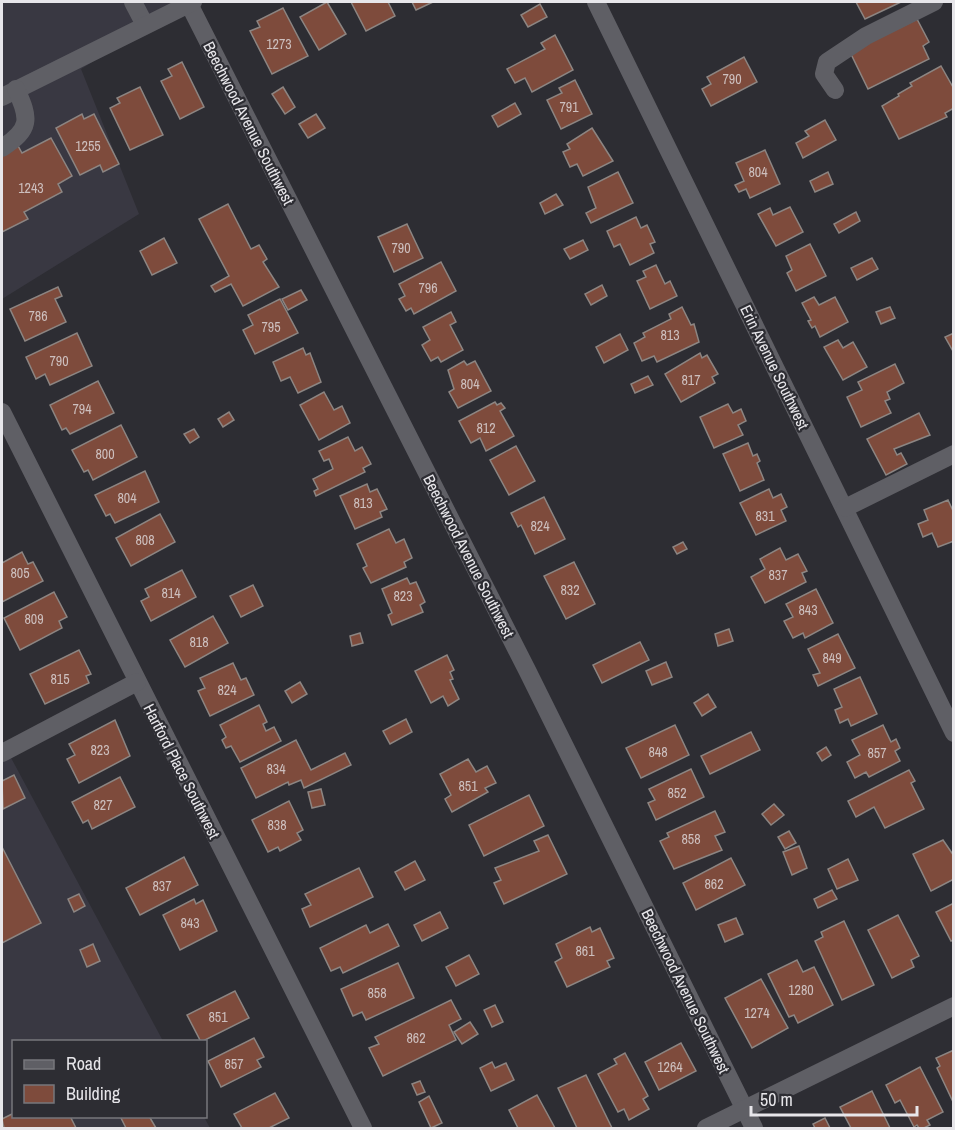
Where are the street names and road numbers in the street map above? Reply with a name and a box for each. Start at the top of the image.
street label: Beechwood Avenue Southwest [198,38,300,209]
street label: Erin Avenue Southwest [735,301,815,433]
street label: Beechwood Avenue Southwest [418,471,520,642]
street label: Hartford Place Southwest [138,700,226,843]
street label: Beechwood Avenue Southwest [637,905,736,1077]

